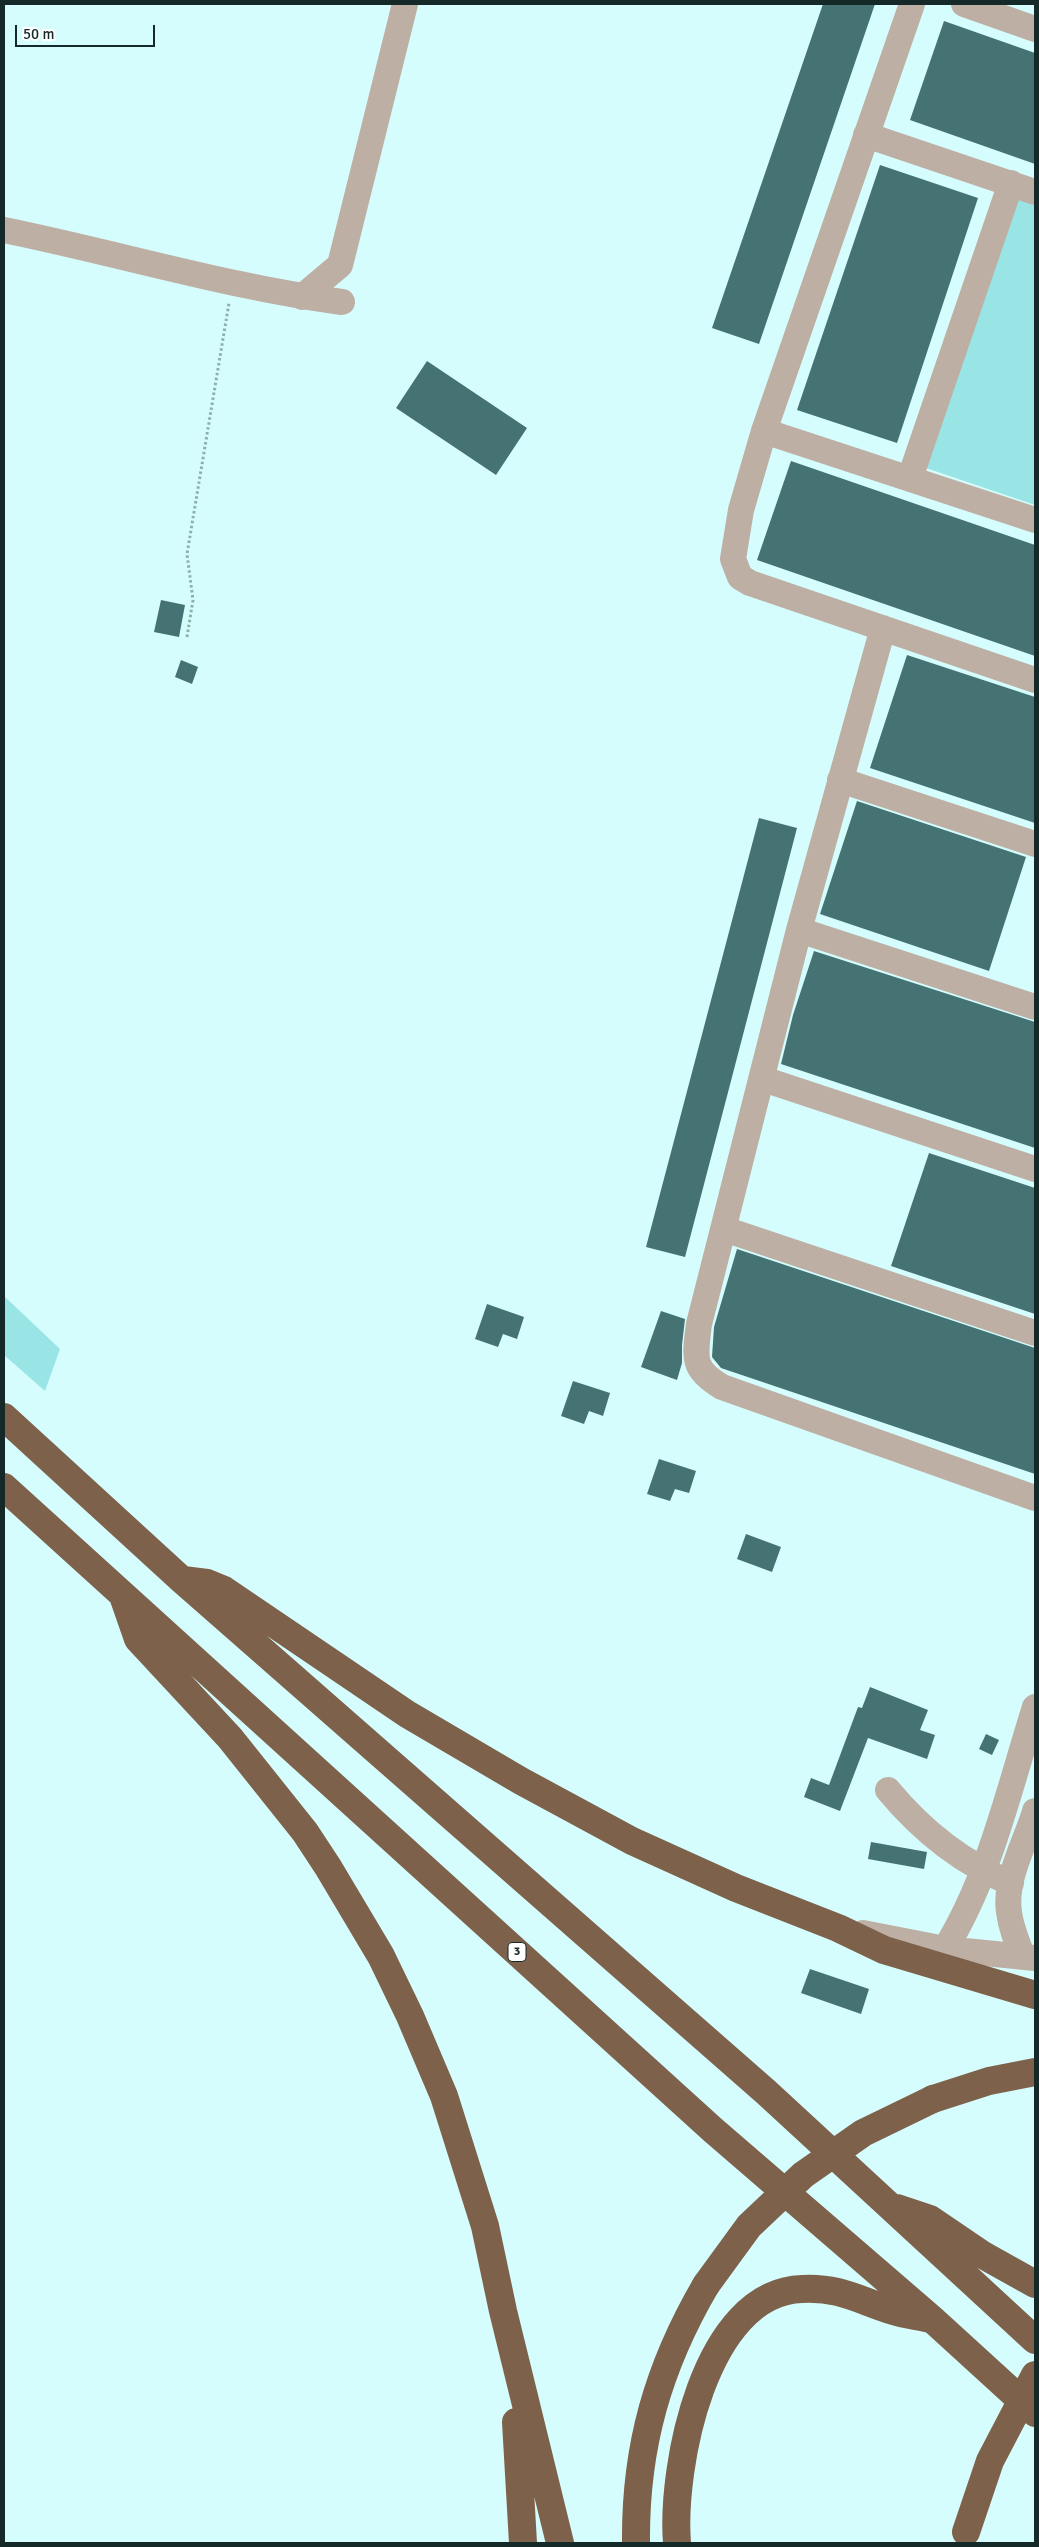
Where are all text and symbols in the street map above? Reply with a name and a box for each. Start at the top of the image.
scale bar [18,15,158,47]
text: 50 m [23,25,54,43]
road number: 3 [508,1942,526,1961]

